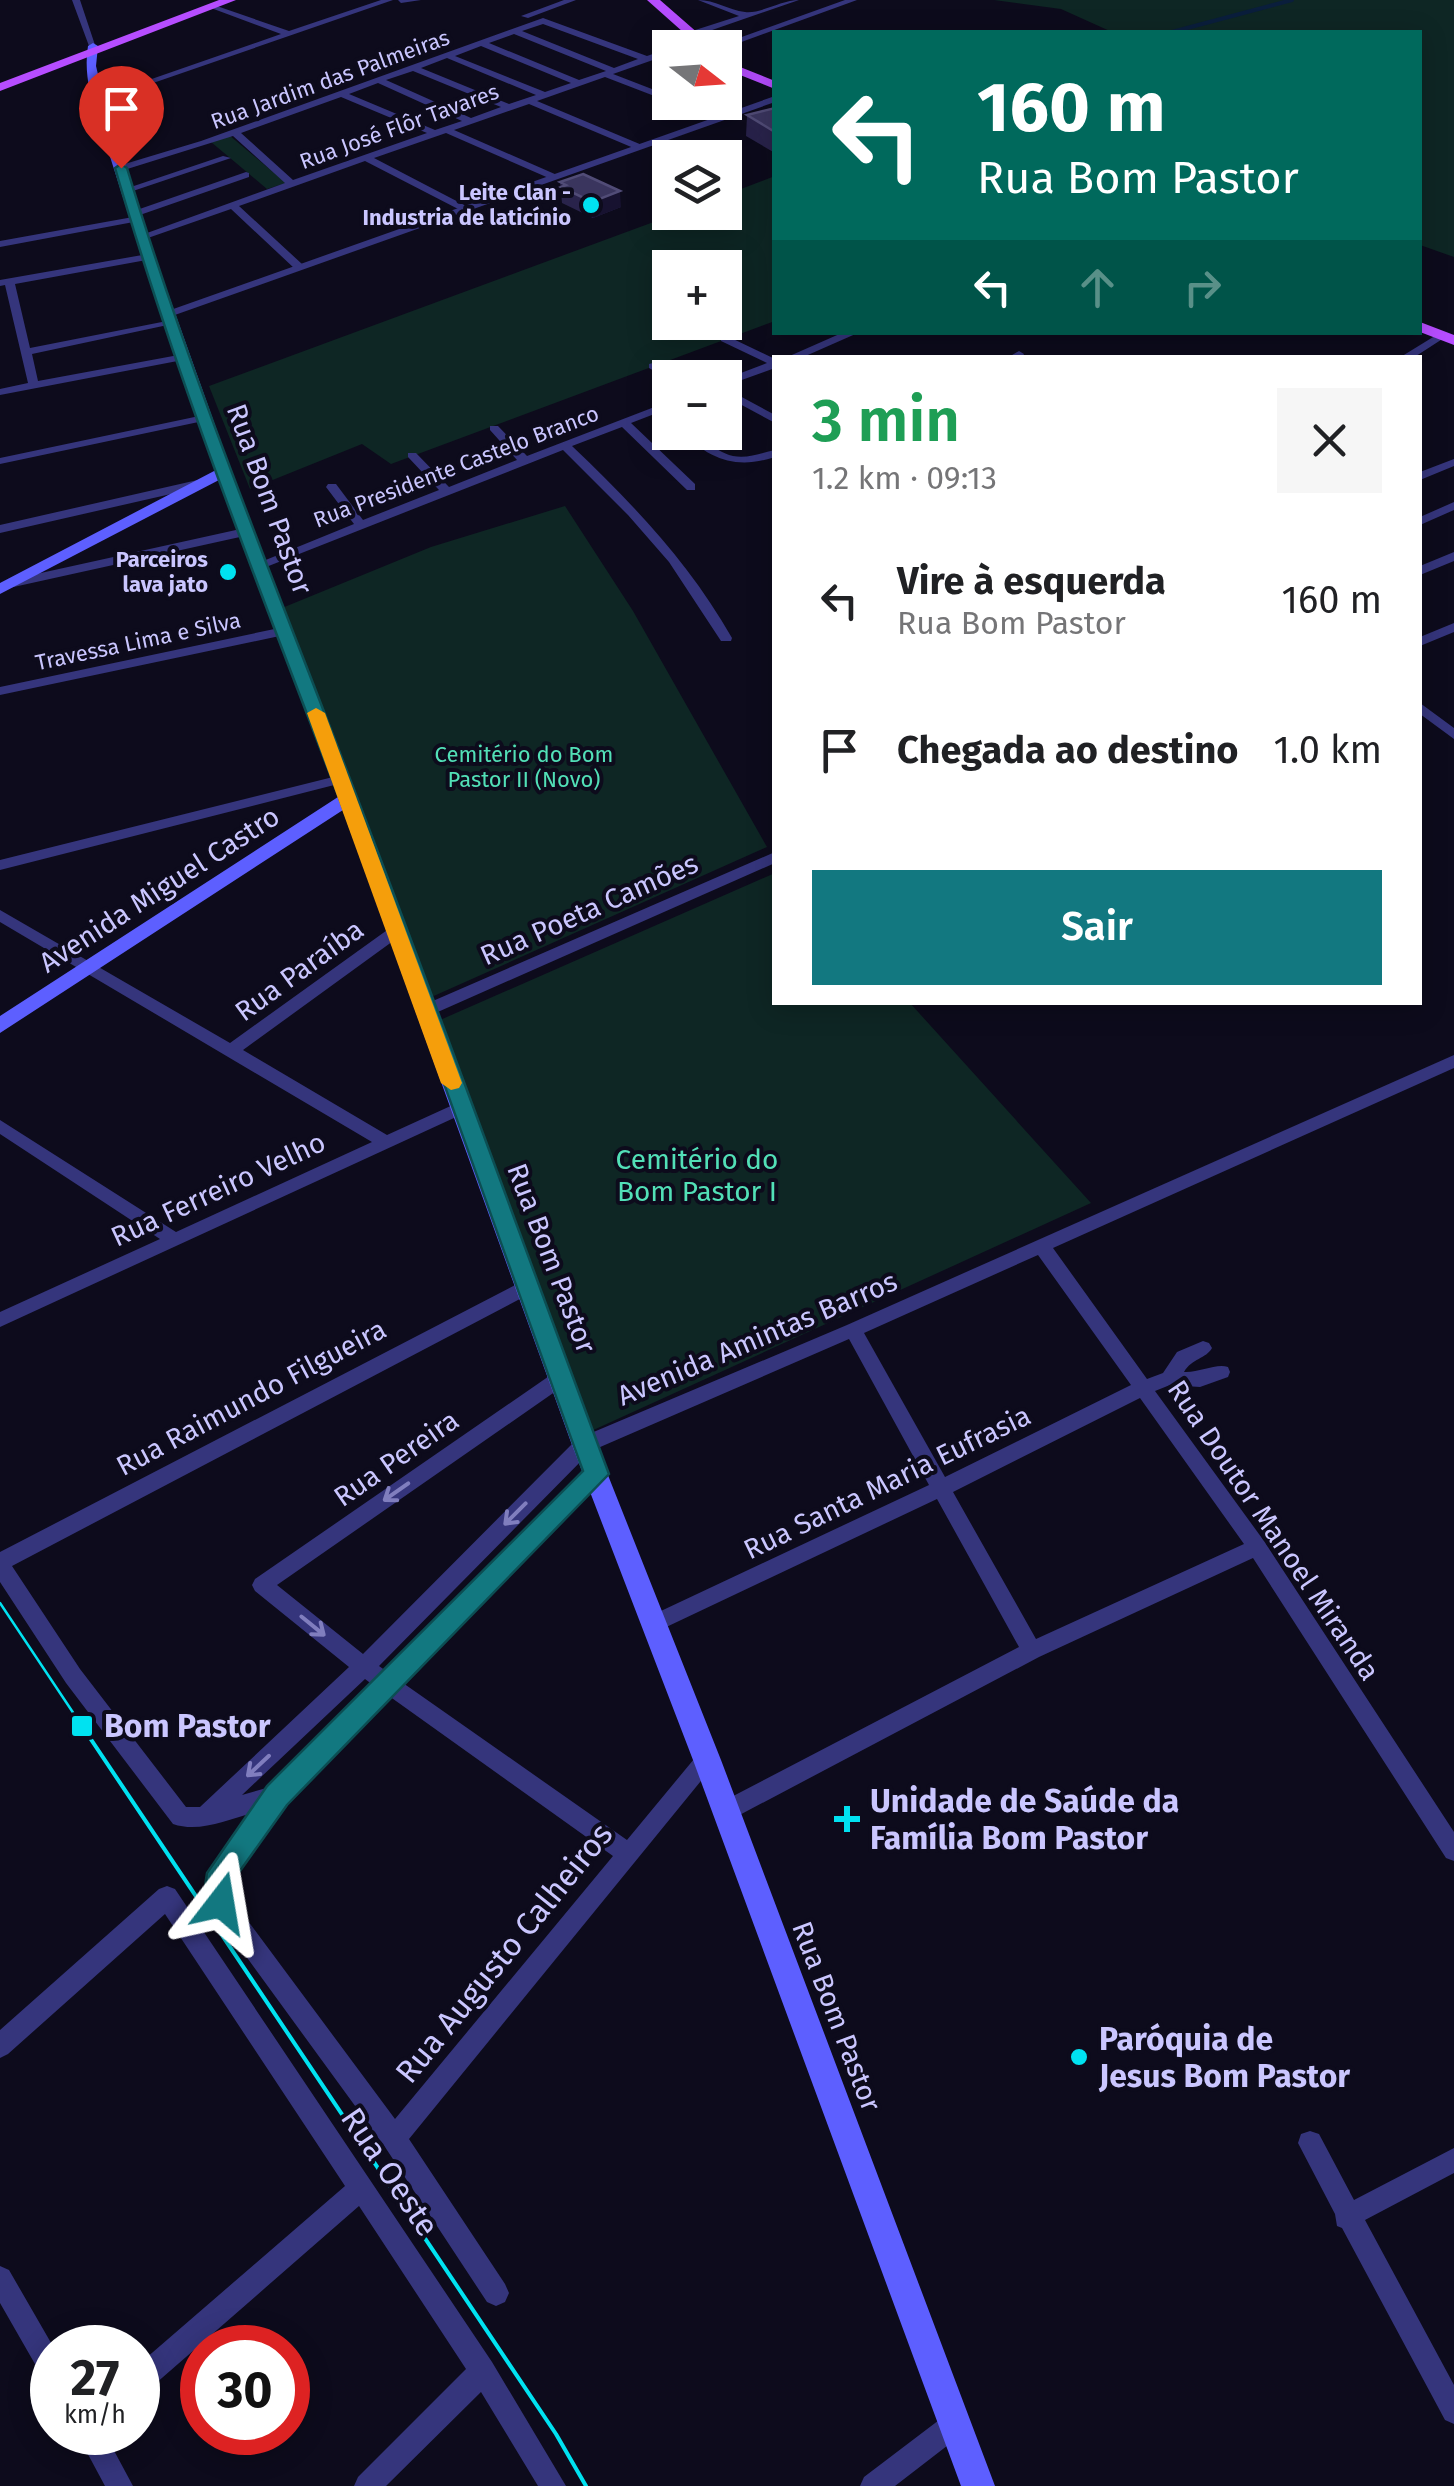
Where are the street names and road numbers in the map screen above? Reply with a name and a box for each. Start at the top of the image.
street label: Rua Jardim das Palmeiras [207,24,453,135]
street label: Rua José Flôr Tavares [296,78,503,175]
street label: Rua Bom Pastor [220,399,319,599]
street label: Rua Presidente Castelo Branco [310,399,603,533]
street label: Travessa Lima e Silva [33,607,243,676]
street label: Avenida Miguel Castro [33,799,286,979]
street label: Rua Poeta Camões [475,847,703,972]
street label: Rua Paraíba [229,913,370,1028]
street label: Rua Ferreiro Velho [106,1125,331,1254]
street label: Rua Bom Pastor [500,1159,603,1358]
street label: Avenida Amintas Barros [612,1264,902,1412]
street label: Rua Raimundo Filgueira [111,1312,392,1483]
street label: Rua Doutor Manoel Miranda [1161,1374,1386,1687]
street label: Rua Santa Maria Eufrasia [738,1399,1036,1566]
street label: Rua Pereira [328,1403,465,1513]
street label: Rua Augusto Calheiros [388,1815,620,2091]
street label: Rua Bom Pastor [785,1917,888,2116]
street label: Rua Oeste [333,2100,447,2244]

